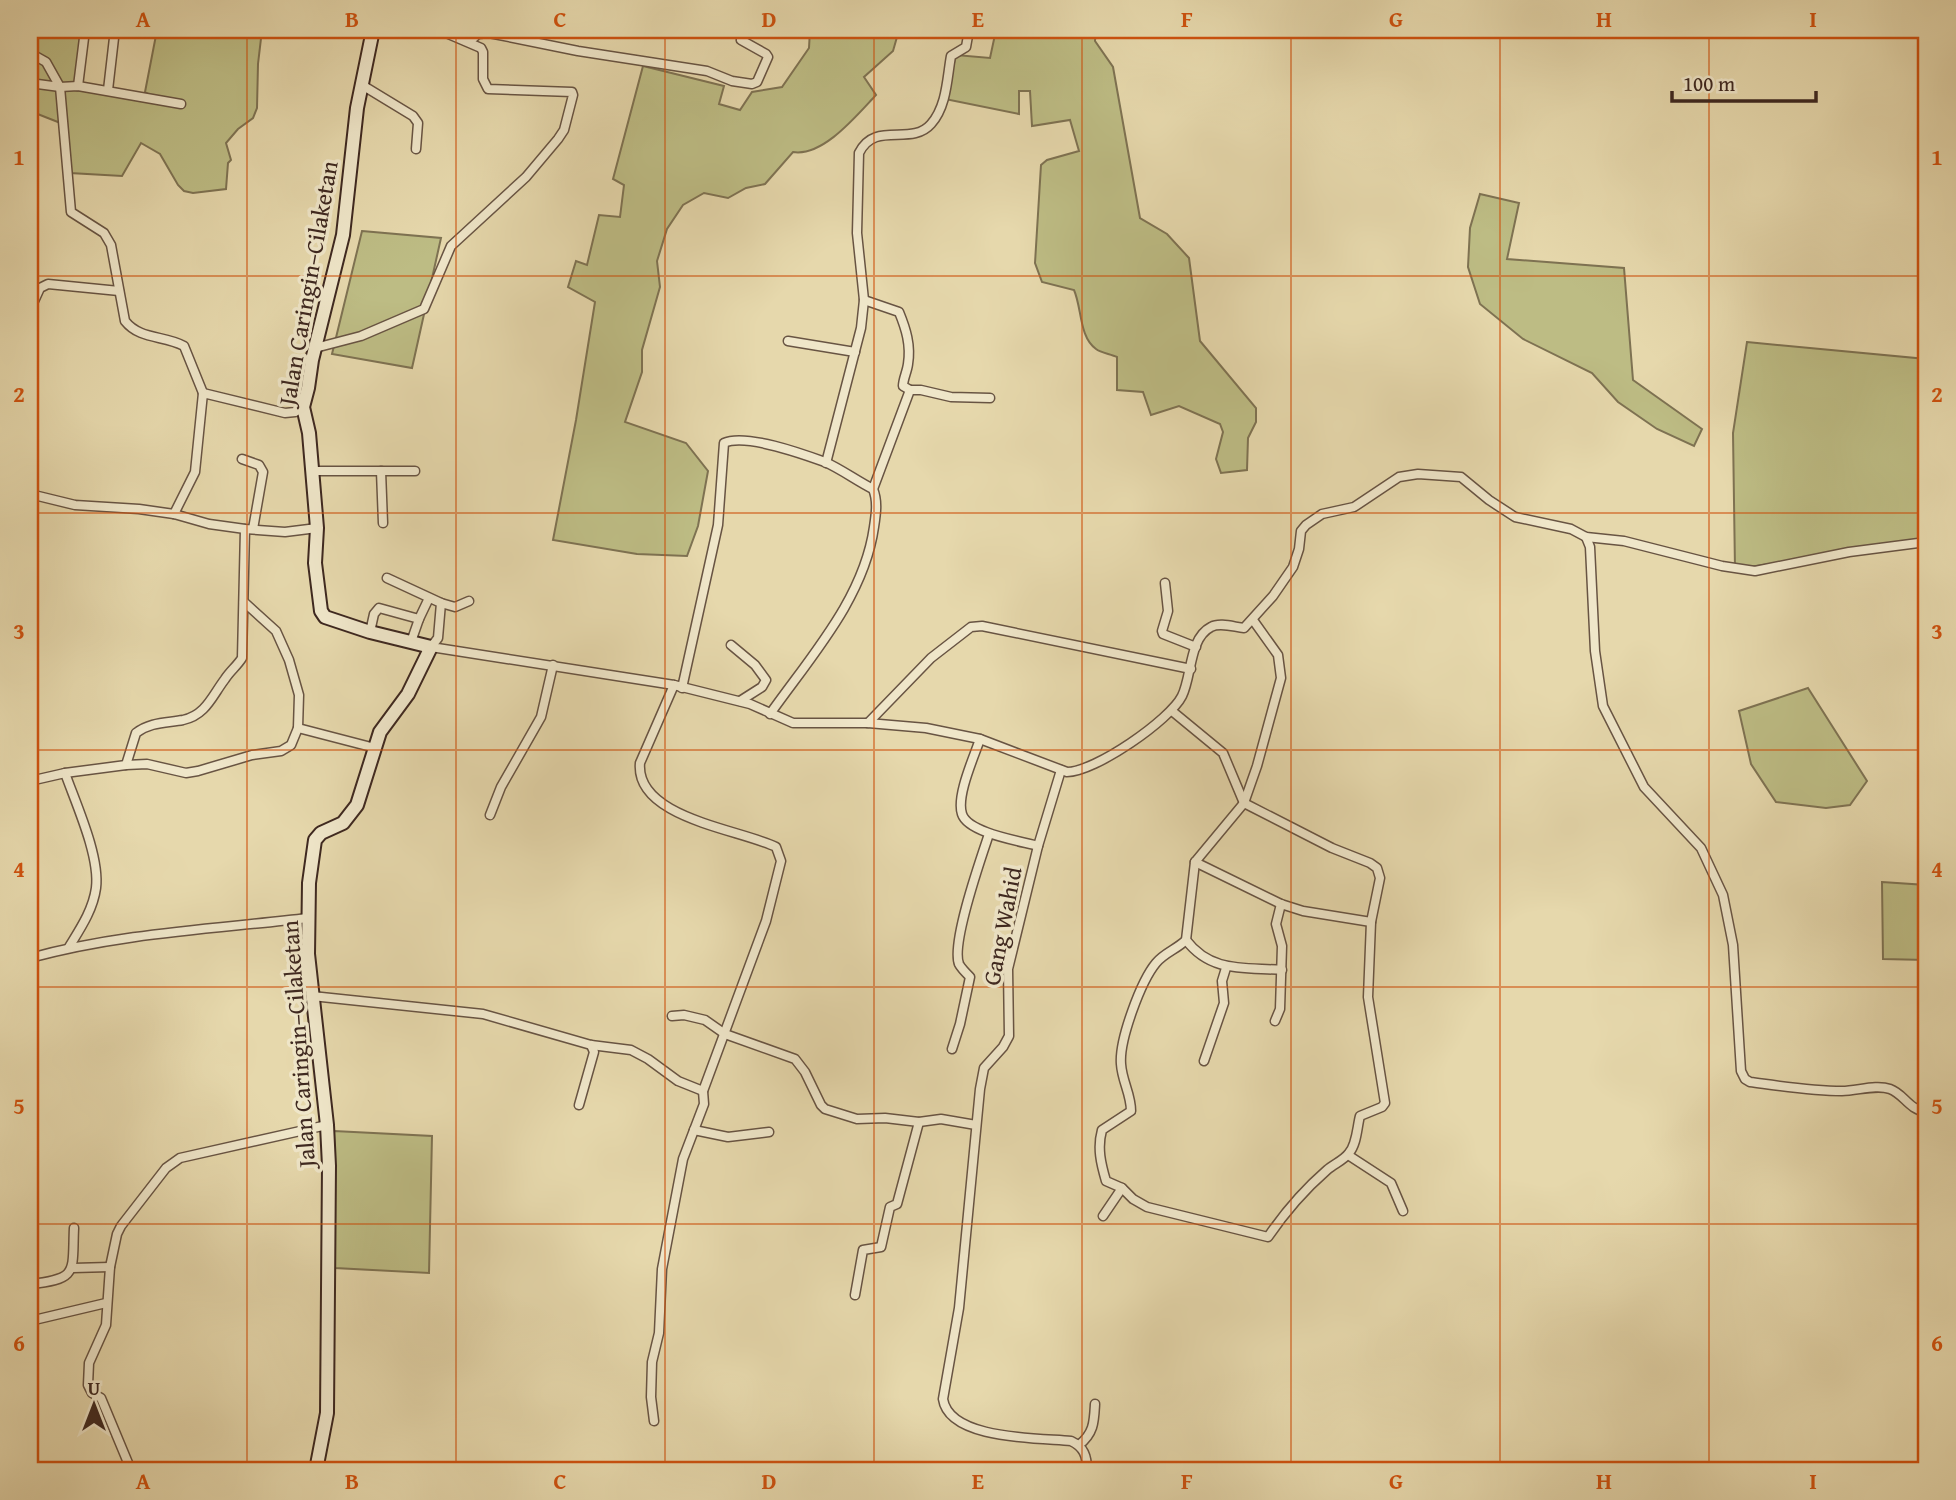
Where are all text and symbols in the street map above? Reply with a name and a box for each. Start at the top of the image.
text: A [136,2,151,35]
text: B [345,2,359,35]
text: C [553,2,567,35]
text: D [762,2,777,35]
text: E [972,2,984,35]
text: F [1181,2,1193,35]
text: G [1389,2,1403,35]
text: H [1596,2,1612,35]
text: I [1809,2,1817,35]
scale bar [1672,60,1816,104]
text: 100 m [1683,68,1735,99]
text: 1 [13,140,25,173]
text: 1 [1931,140,1943,173]
street label: Jalan Caringin–Cilaketan [269,157,347,411]
text: 2 [13,377,25,410]
text: 2 [1931,377,1943,410]
text: 3 [13,614,25,647]
text: 3 [1931,614,1943,647]
text: 4 [13,852,25,885]
text: 4 [1931,852,1943,885]
street label: Gang Wahid [973,864,1031,988]
street label: Jalan Caringin–Cilaketan [272,919,324,1172]
text: 5 [13,1089,25,1122]
text: 5 [1931,1089,1943,1122]
text: 6 [13,1326,25,1359]
text: 6 [1931,1326,1943,1359]
north arrow [60,1370,130,1440]
text: U [88,1374,101,1402]
text: A [136,1464,151,1497]
text: B [345,1464,359,1497]
text: C [553,1464,567,1497]
text: D [762,1464,777,1497]
text: E [972,1464,984,1497]
text: F [1181,1464,1193,1497]
text: G [1389,1464,1403,1497]
text: H [1596,1464,1612,1497]
text: I [1809,1464,1817,1497]

